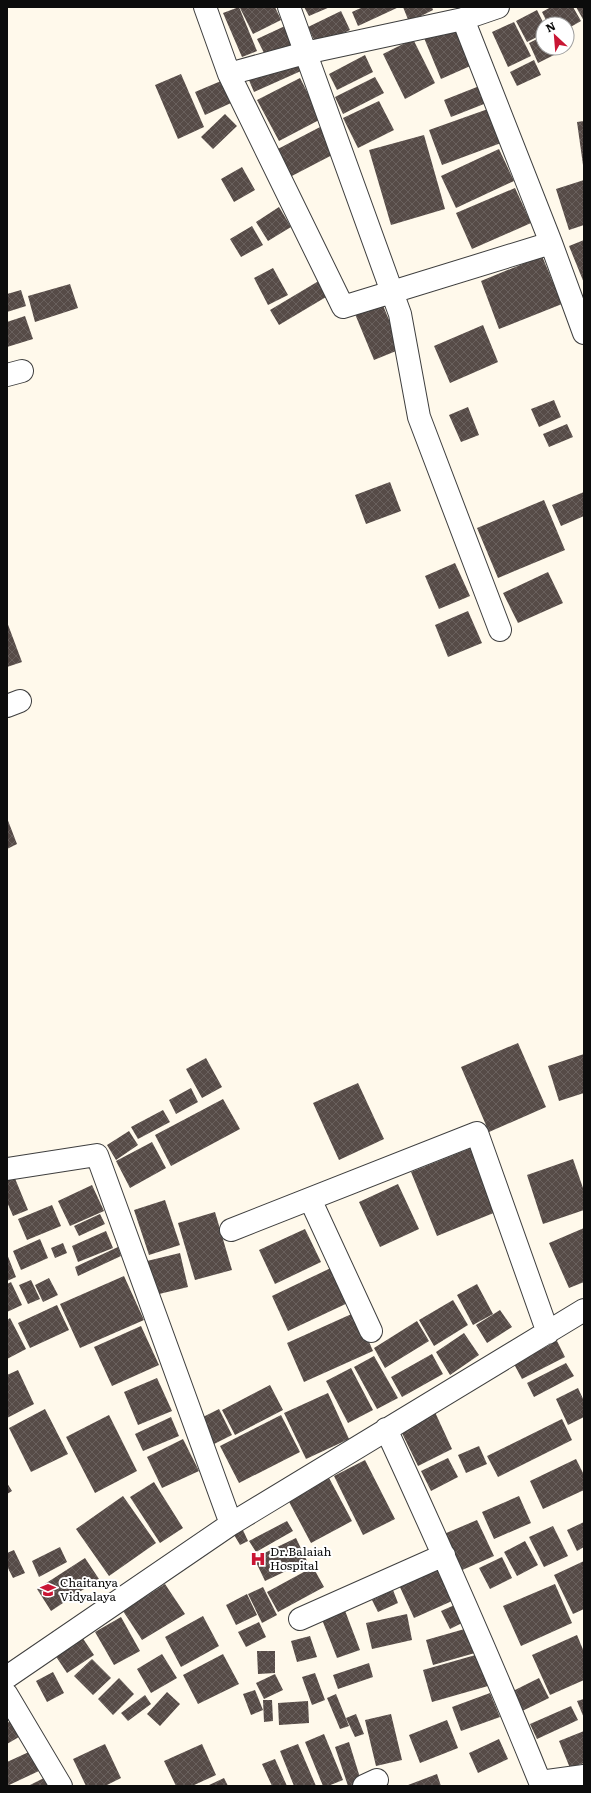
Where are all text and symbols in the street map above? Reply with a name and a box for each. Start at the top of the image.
north arrow [535,16,575,56]
text: N [543,17,558,35]
place label: Dr.Balaiah Hospital [270,1542,332,1574]
hospital icon: Dr.Balaiah Hospital [249,1550,267,1568]
place label: Chaitanya Vidyalaya [60,1573,118,1605]
school or university icon: Chaitanya Vidyalaya [39,1581,57,1599]

